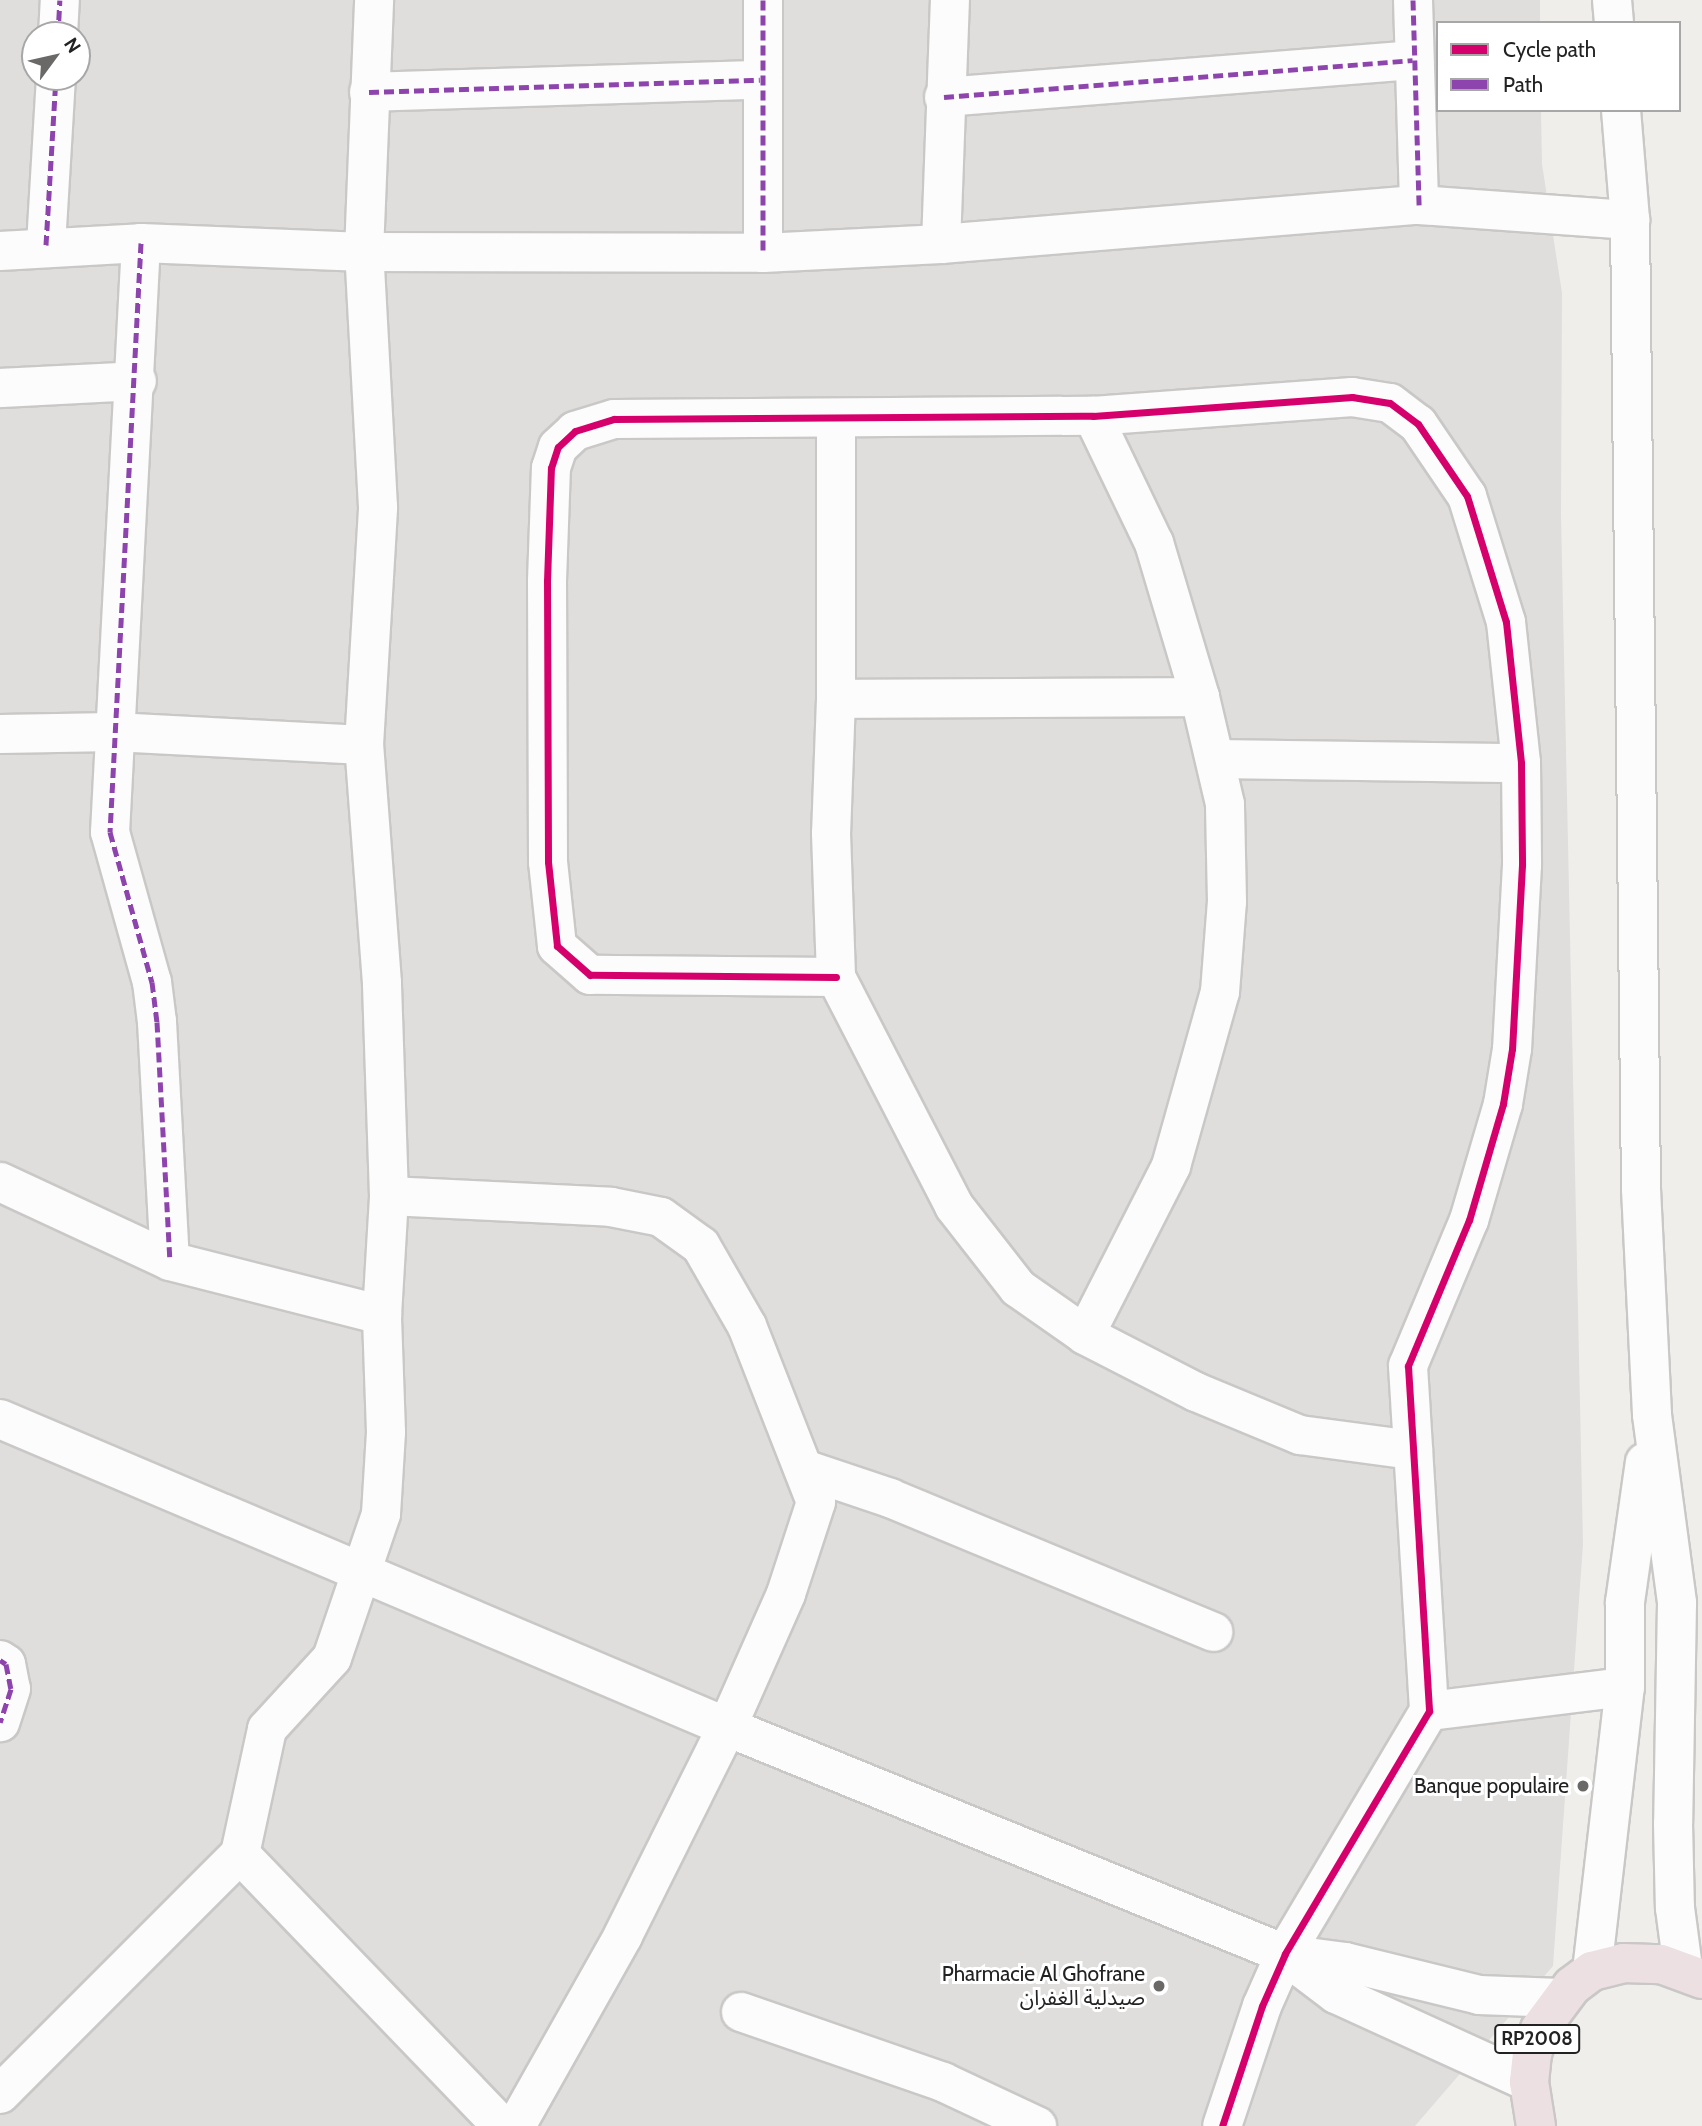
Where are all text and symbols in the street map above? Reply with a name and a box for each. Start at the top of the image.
north arrow [21,21,91,91]
legend [1436,21,1681,112]
text: N [59,33,86,57]
text: Cycle path [1503,37,1596,62]
text: Path [1503,72,1543,97]
place label: Banque populaire [1414,1773,1569,1799]
marker: Banque populaire [1575,1778,1591,1794]
place label: Pharmacie Al Ghofrane صيدلية الغفران [942,1961,1145,2011]
marker: Pharmacie Al Ghofrane صيدلية الغفران [1151,1978,1167,1994]
road number: RP2008 [1493,2024,1581,2054]

